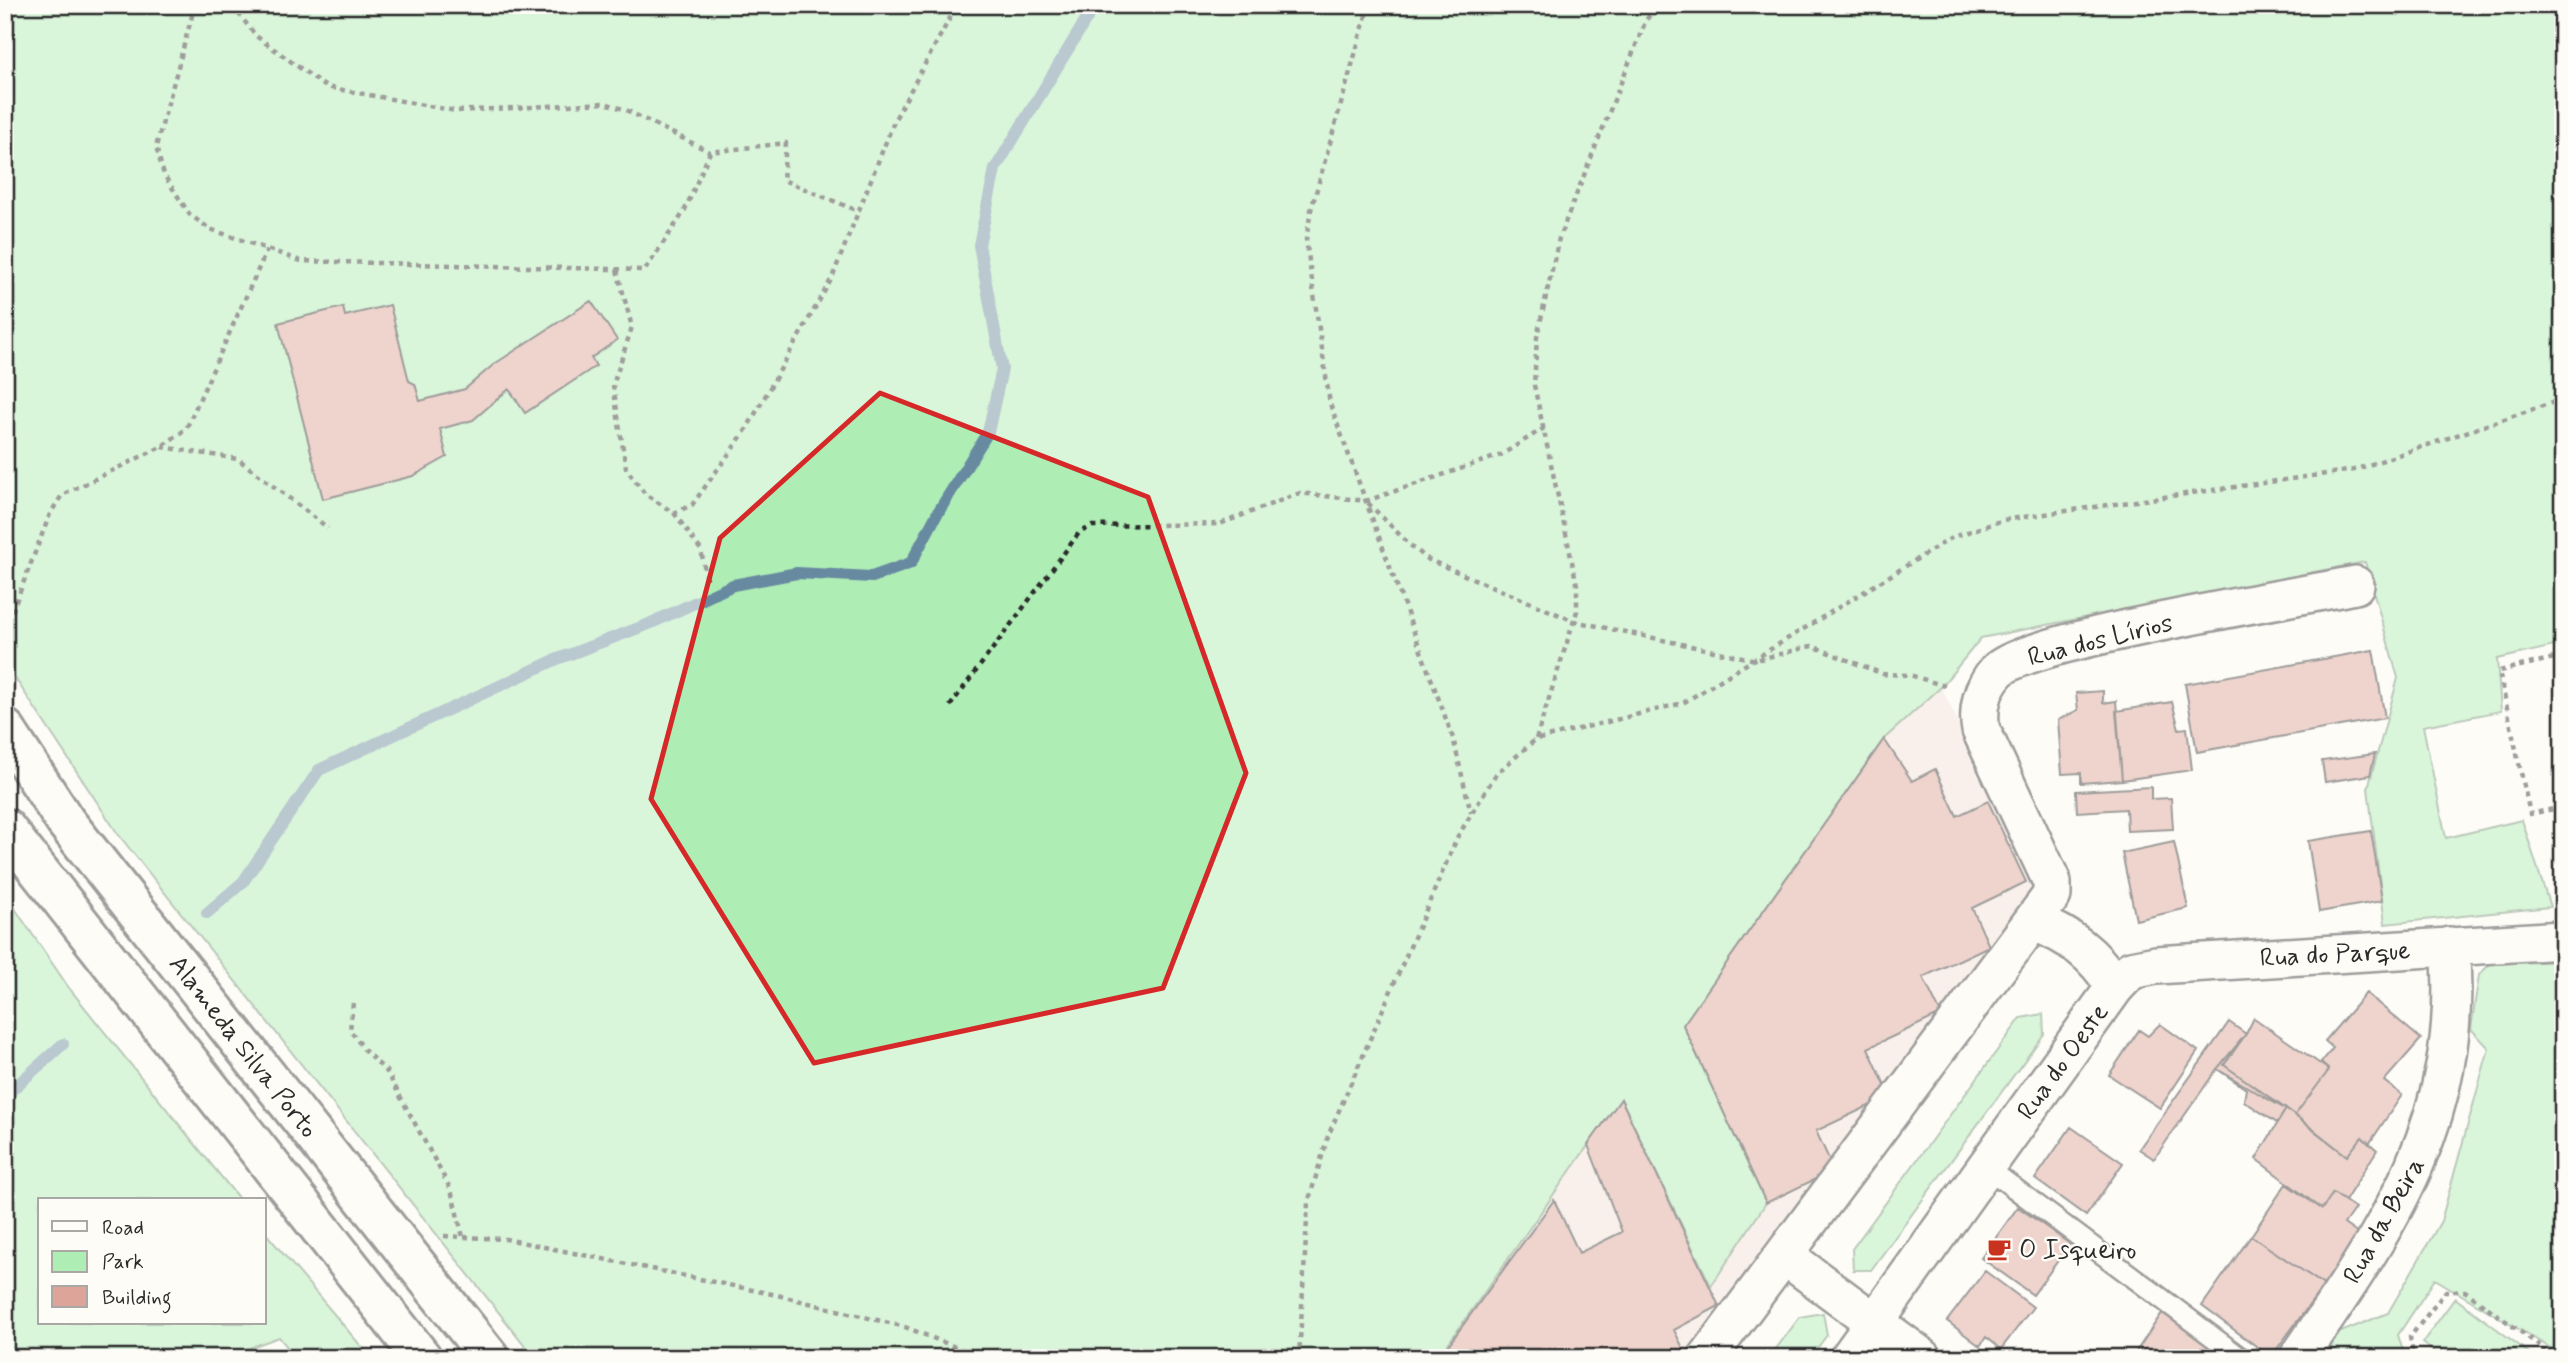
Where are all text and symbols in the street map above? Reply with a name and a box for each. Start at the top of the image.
street label: Rua dos Lírios [2025,607,2176,675]
street label: Rua do Parque [2259,934,2411,976]
street label: Alameda Silva Porto [160,949,325,1146]
street label: Rua do Oeste [2010,997,2117,1127]
street label: Rua da Beira [2336,1152,2433,1290]
legend [38,1198,266,1324]
text: Road [102,1214,144,1242]
place label: O Isqueiro [2019,1234,2137,1268]
cafe icon: O Isqueiro [1985,1235,2013,1263]
text: Park [102,1248,144,1276]
text: Building [102,1284,172,1314]

